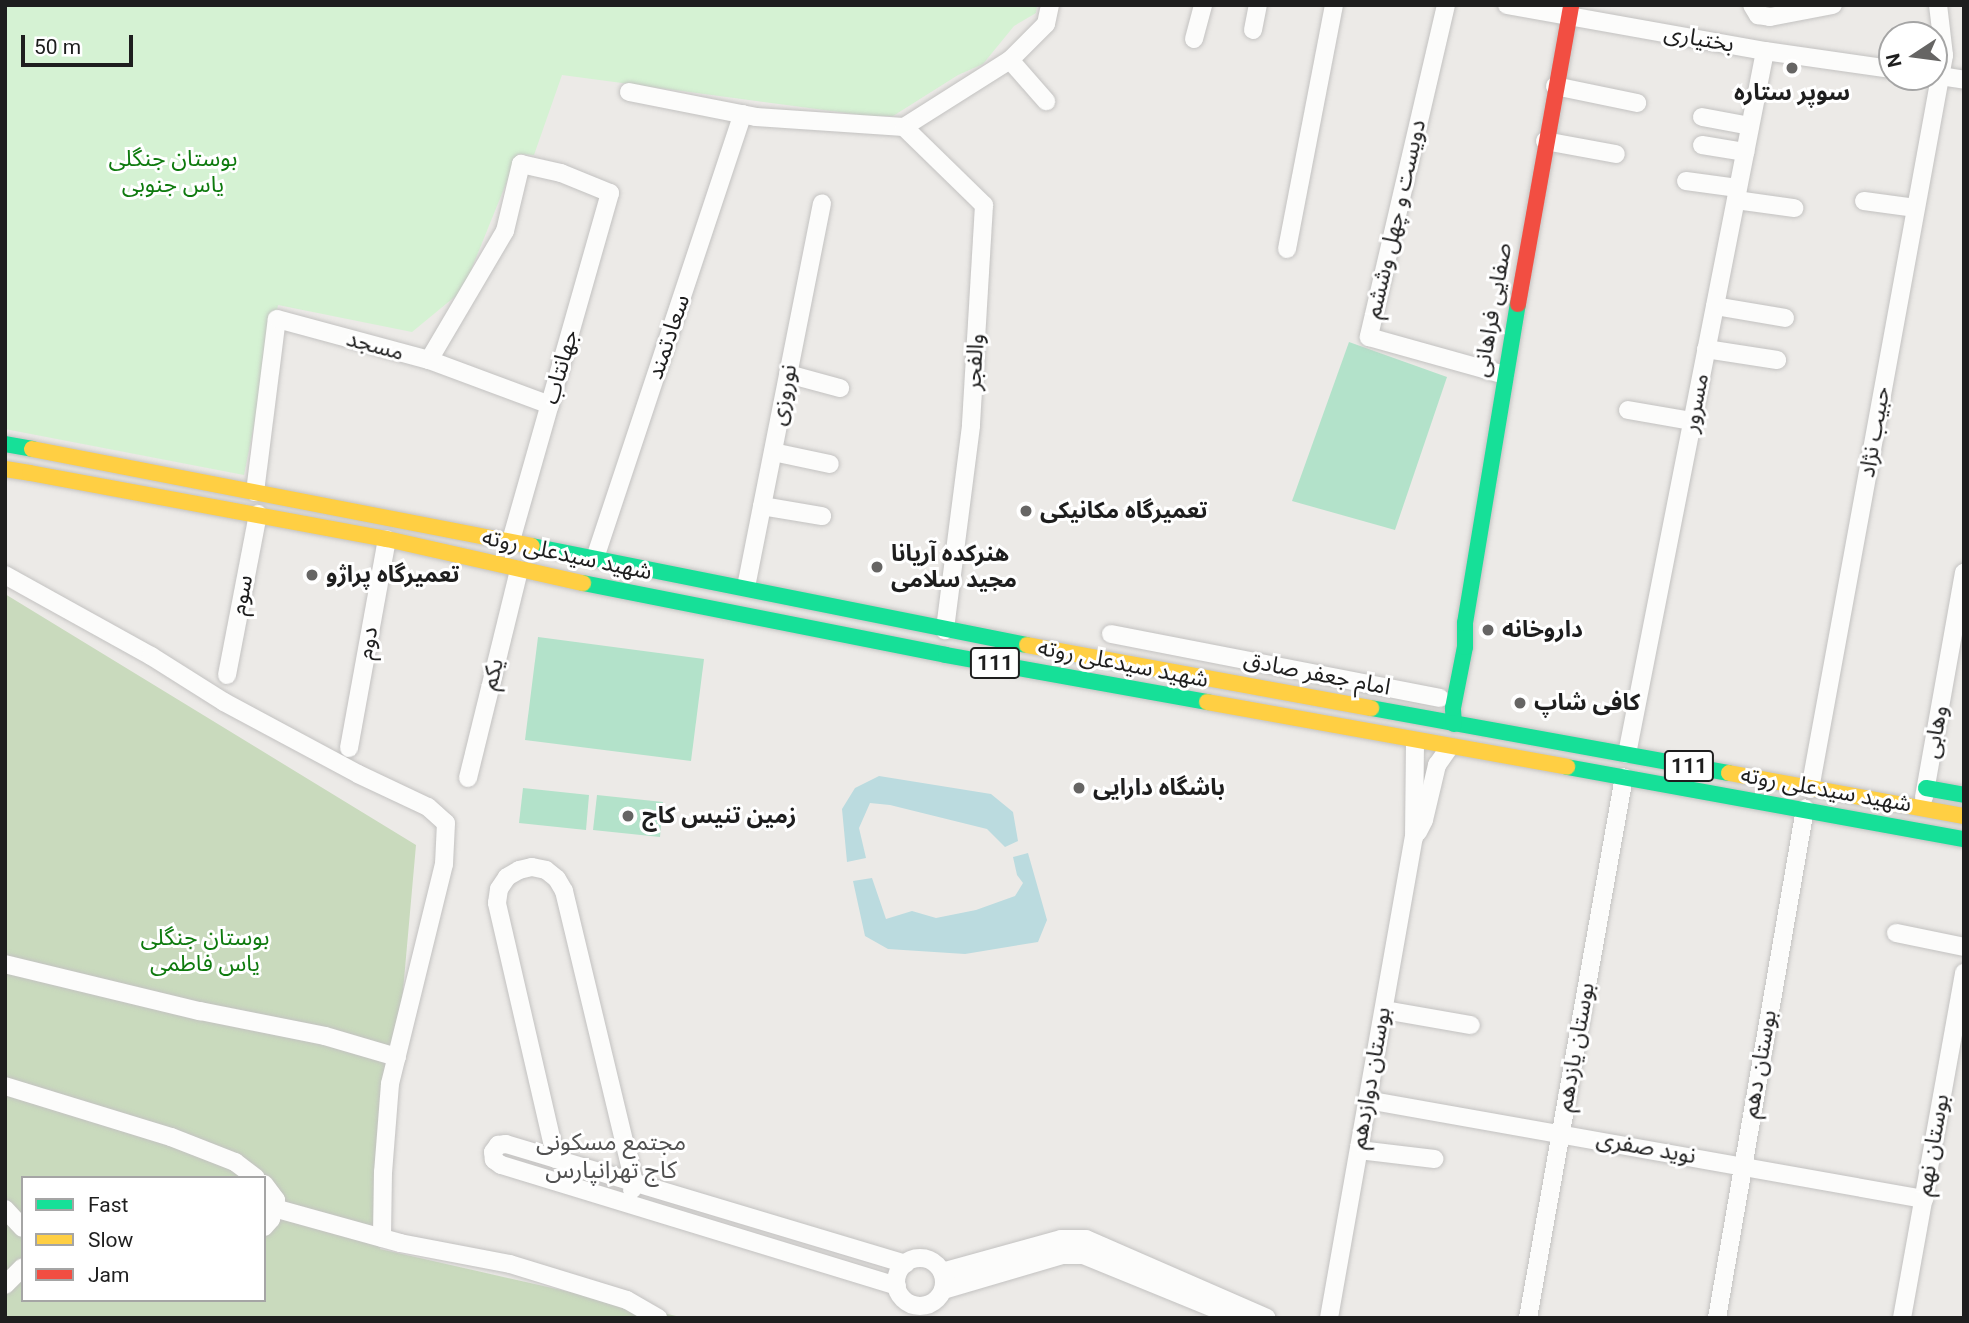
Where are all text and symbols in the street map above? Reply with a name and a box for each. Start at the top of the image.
street label: بختیاری [1662,19,1736,59]
scale bar [24,21,136,65]
north arrow [1878,21,1948,91]
text: 50 m [34,35,81,59]
text: N [1881,51,1907,70]
marker: سوپر ستاره [1784,60,1800,76]
place label: سوپر ستاره [1734,79,1850,107]
street label: دویست و چهل وششم [1360,117,1432,321]
park label: بوستان جنگلی یاس جنوبی [109,145,237,199]
street label: صفایی فراهانی [1468,241,1518,379]
street label: سعادتمند [642,291,696,383]
street label: مسجد [343,325,407,367]
street label: جهانتاب [537,327,585,407]
street label: والفجر [960,333,990,391]
street label: نوروزی [765,362,803,428]
street label: مسرور [1677,371,1715,435]
street label: حبیب نژاد [1853,384,1897,480]
place label: تعمیرگاه مکانیکی [1040,497,1208,525]
marker: تعمیرگاه مکانیکی [1018,503,1034,519]
street label: شهید سیدعلی روته [480,524,654,586]
place label: هنرکده آریانا مجید سلامی [891,540,1017,594]
marker: هنرکده آریانا مجید سلامی [869,559,885,575]
place label: تعمیرگاه پراژو [326,561,460,589]
marker: تعمیرگاه پراژو [304,567,320,583]
street label: سوم [225,573,259,617]
place label: داروخانه [1502,616,1583,644]
marker: داروخانه [1480,622,1496,638]
street label: دوم [352,625,384,661]
street label: شهید سیدعلی روته [1035,634,1211,694]
road number: 111 [969,646,1021,680]
street label: امام جعفر صادق [1241,646,1393,702]
street label: یکم [476,655,510,693]
place label: کافی شاپ [1534,689,1640,717]
marker: کافی شاپ [1512,695,1528,711]
street label: وهابی [1918,703,1954,761]
road number: 111 [1663,748,1715,784]
street label: شهید سیدعلی روته [1738,761,1914,819]
place label: باشگاه دارایی [1093,774,1225,802]
marker: باشگاه دارایی [1071,780,1087,796]
place label: زمین تنیس کاج [642,802,796,830]
marker: زمین تنیس کاج [620,808,636,824]
park label: بوستان جنگلی یاس فاطمی [141,924,269,978]
street label: بوستان یازدهم [1551,980,1601,1114]
street label: بوستان دوازدهم [1345,1005,1397,1151]
street label: بوستان دهم [1737,1008,1783,1120]
street label: بوستان نهم [1911,1092,1955,1198]
street label: نوید صفری [1594,1126,1698,1170]
district label: مجتمع مسکونی کاج تهرانپارس [536,1129,686,1185]
legend [21,1176,266,1302]
text: Fast [88,1193,128,1217]
text: Slow [88,1228,133,1252]
text: Jam [88,1263,129,1287]

